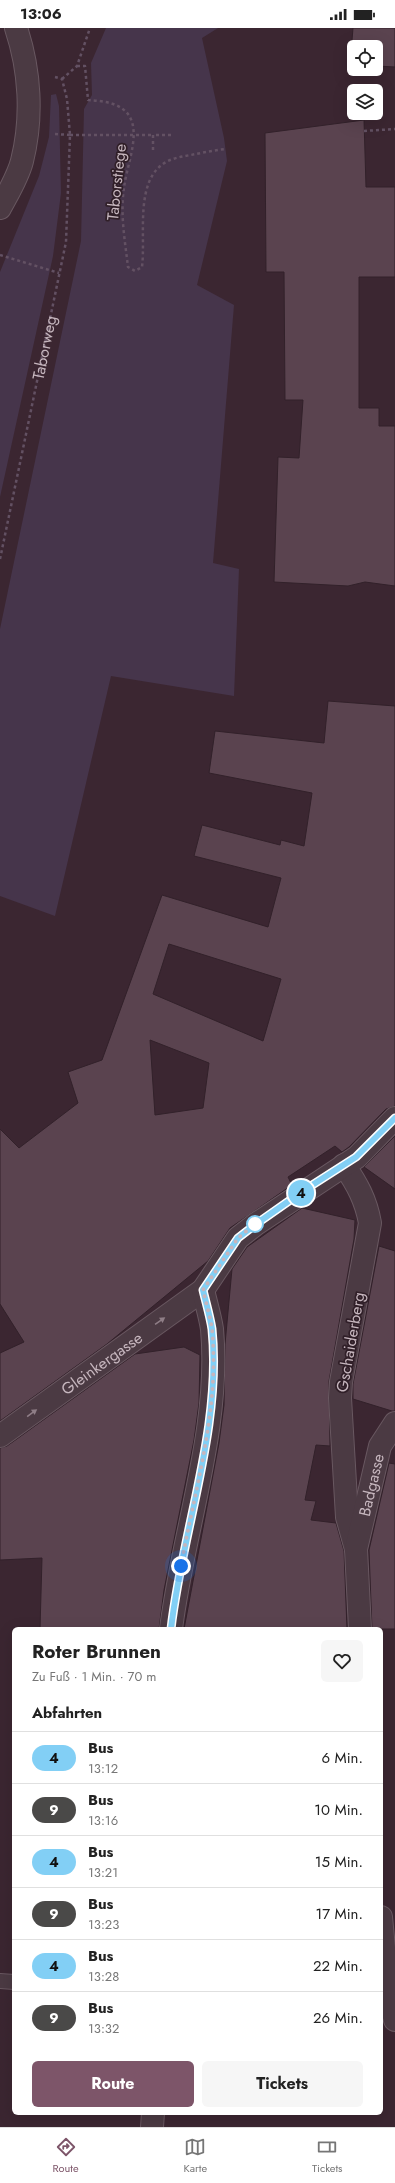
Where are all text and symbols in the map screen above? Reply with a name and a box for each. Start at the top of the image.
text: 13:06 [20,3,62,25]
map controls [347,40,383,120]
button: locate [347,40,383,76]
button: layers [347,84,383,120]
street label: Taborstiege [101,143,132,222]
street label: Taborweg [27,313,62,382]
line badge: 4 [288,1180,314,1206]
text: 4 [296,1183,306,1203]
unlabelled marker [246,1215,264,1233]
street label: Gschaiderberg [330,1290,371,1394]
one-way arrow [154,1317,165,1325]
street label: Gleinkergasse [56,1326,147,1401]
one-way arrow [26,1409,37,1417]
street label: Badgasse [353,1451,390,1519]
your location [171,1556,191,1576]
text: Roter Brunnen [32,1638,161,1665]
button: heart [321,1640,363,1682]
text: Zu Fuß · 1 Min. · 70 m [32,1667,156,1686]
text: Abfahrten [32,1702,102,1724]
text: Bus [88,1737,113,1759]
text: 6 Min. [321,1747,363,1769]
text: 4 [49,1748,59,1768]
text: 13:12 [88,1759,118,1778]
text: Bus [88,1789,113,1811]
text: 10 Min. [314,1799,363,1821]
text: 9 [49,1800,59,1820]
text: 13:16 [88,1811,118,1830]
text: Bus [88,1841,113,1863]
text: 15 Min. [315,1851,363,1873]
text: 4 [49,1852,59,1872]
text: 13:21 [88,1863,118,1882]
text: Bus [88,1893,113,1915]
text: 17 Min. [315,1903,363,1925]
text: 9 [49,1904,59,1924]
text: 13:23 [88,1915,119,1934]
text: Bus [88,1945,113,1967]
text: 22 Min. [313,1955,363,1977]
text: 4 [49,1956,59,1976]
text: 13:28 [88,1967,119,1986]
text: Bus [88,1997,113,2019]
text: 26 Min. [313,2007,363,2029]
text: 9 [49,2008,59,2028]
text: 13:32 [88,2019,119,2038]
button: Route [32,2061,194,2107]
button: Tickets [202,2061,363,2107]
tab: Route [52,2136,79,2176]
tab: Karte [183,2136,207,2176]
tab: Tickets [312,2136,343,2176]

